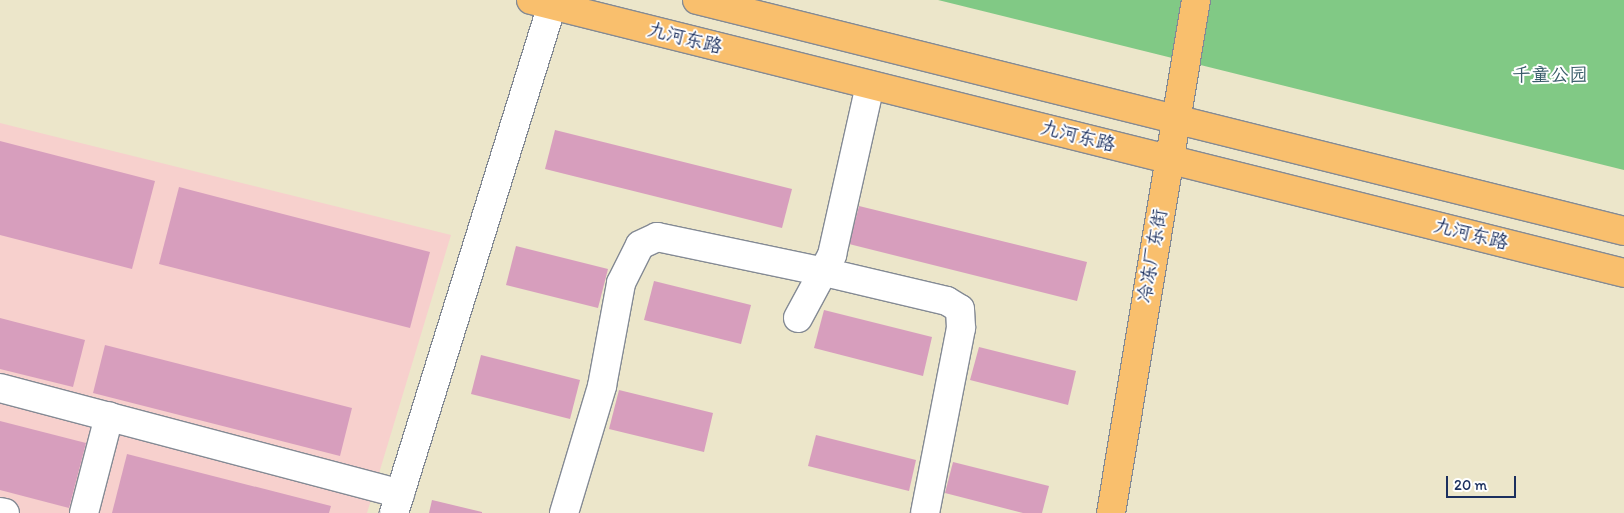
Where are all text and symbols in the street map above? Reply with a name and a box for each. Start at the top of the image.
street label: 九河东路 [645,18,725,58]
park label: 千童公园 [1512,64,1588,86]
street label: 九河东路 [1038,116,1118,156]
street label: 冷冻厂东街 [1133,207,1171,305]
street label: 九河东路 [1431,214,1511,254]
scale bar [1449,466,1519,498]
text: 20 m [1454,476,1487,494]

